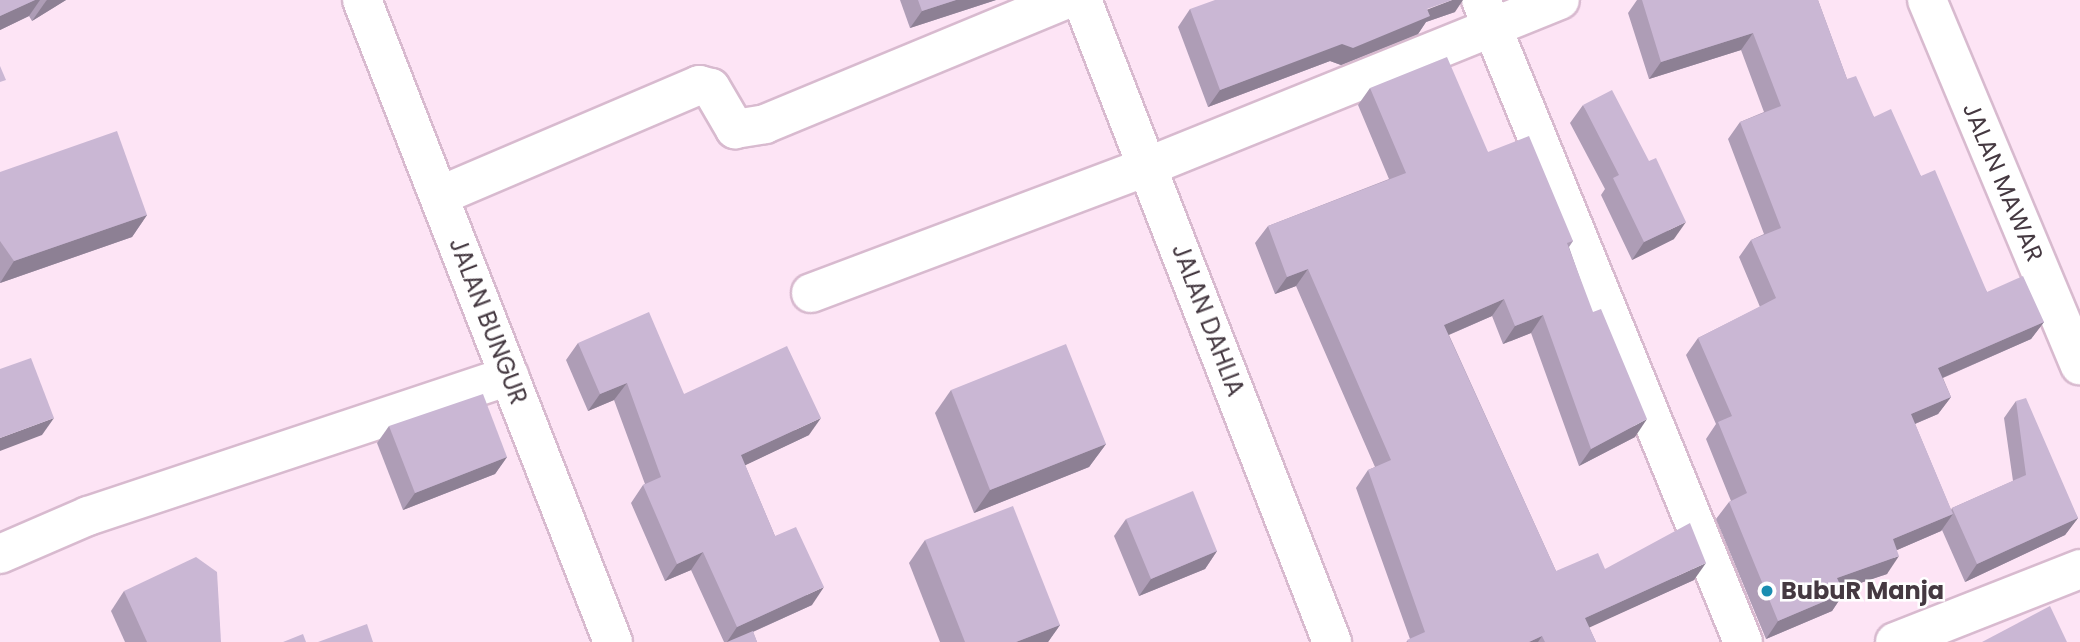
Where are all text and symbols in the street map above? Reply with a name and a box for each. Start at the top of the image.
street label: JALAN MAWAR [1957,98,2049,266]
street label: JALAN BUNGUR [443,234,533,408]
street label: JALAN DAHLIA [1166,240,1250,400]
place label: BubuR Manja [1781,577,1944,605]
marker: BubuR Manja [1759,583,1775,599]

